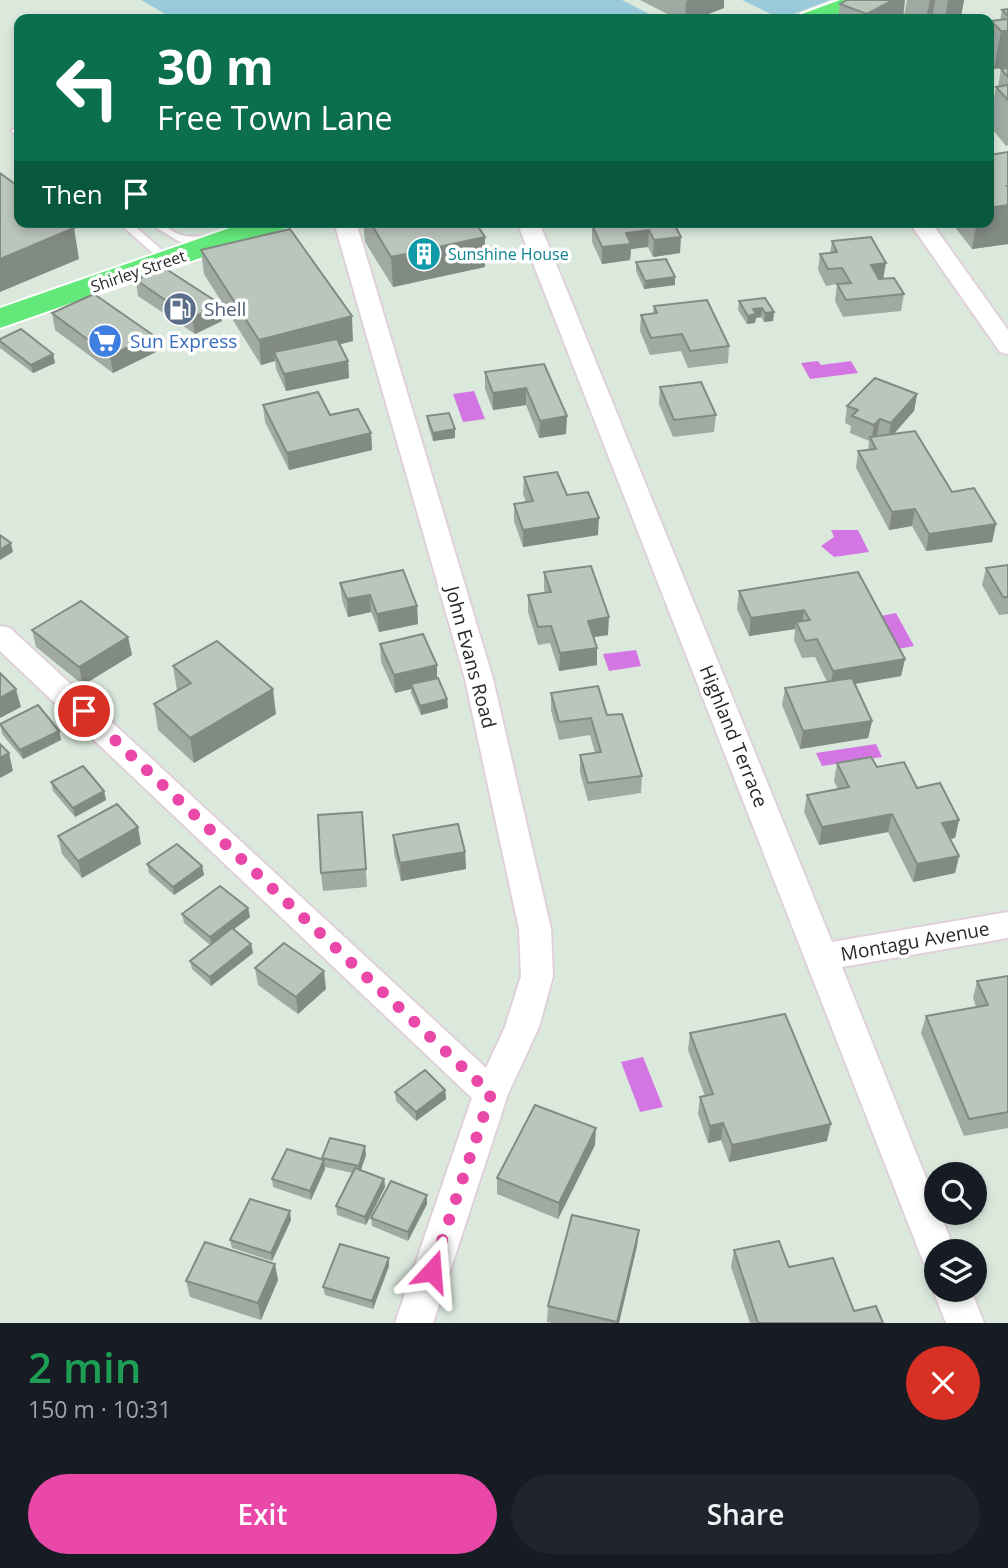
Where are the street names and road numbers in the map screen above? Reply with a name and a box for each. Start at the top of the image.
street label: Shirley Street [88,244,189,298]
street label: John Evans Road [439,581,502,731]
street label: Highland Terrace [694,661,774,811]
street label: Montagu Avenue [839,915,991,967]

